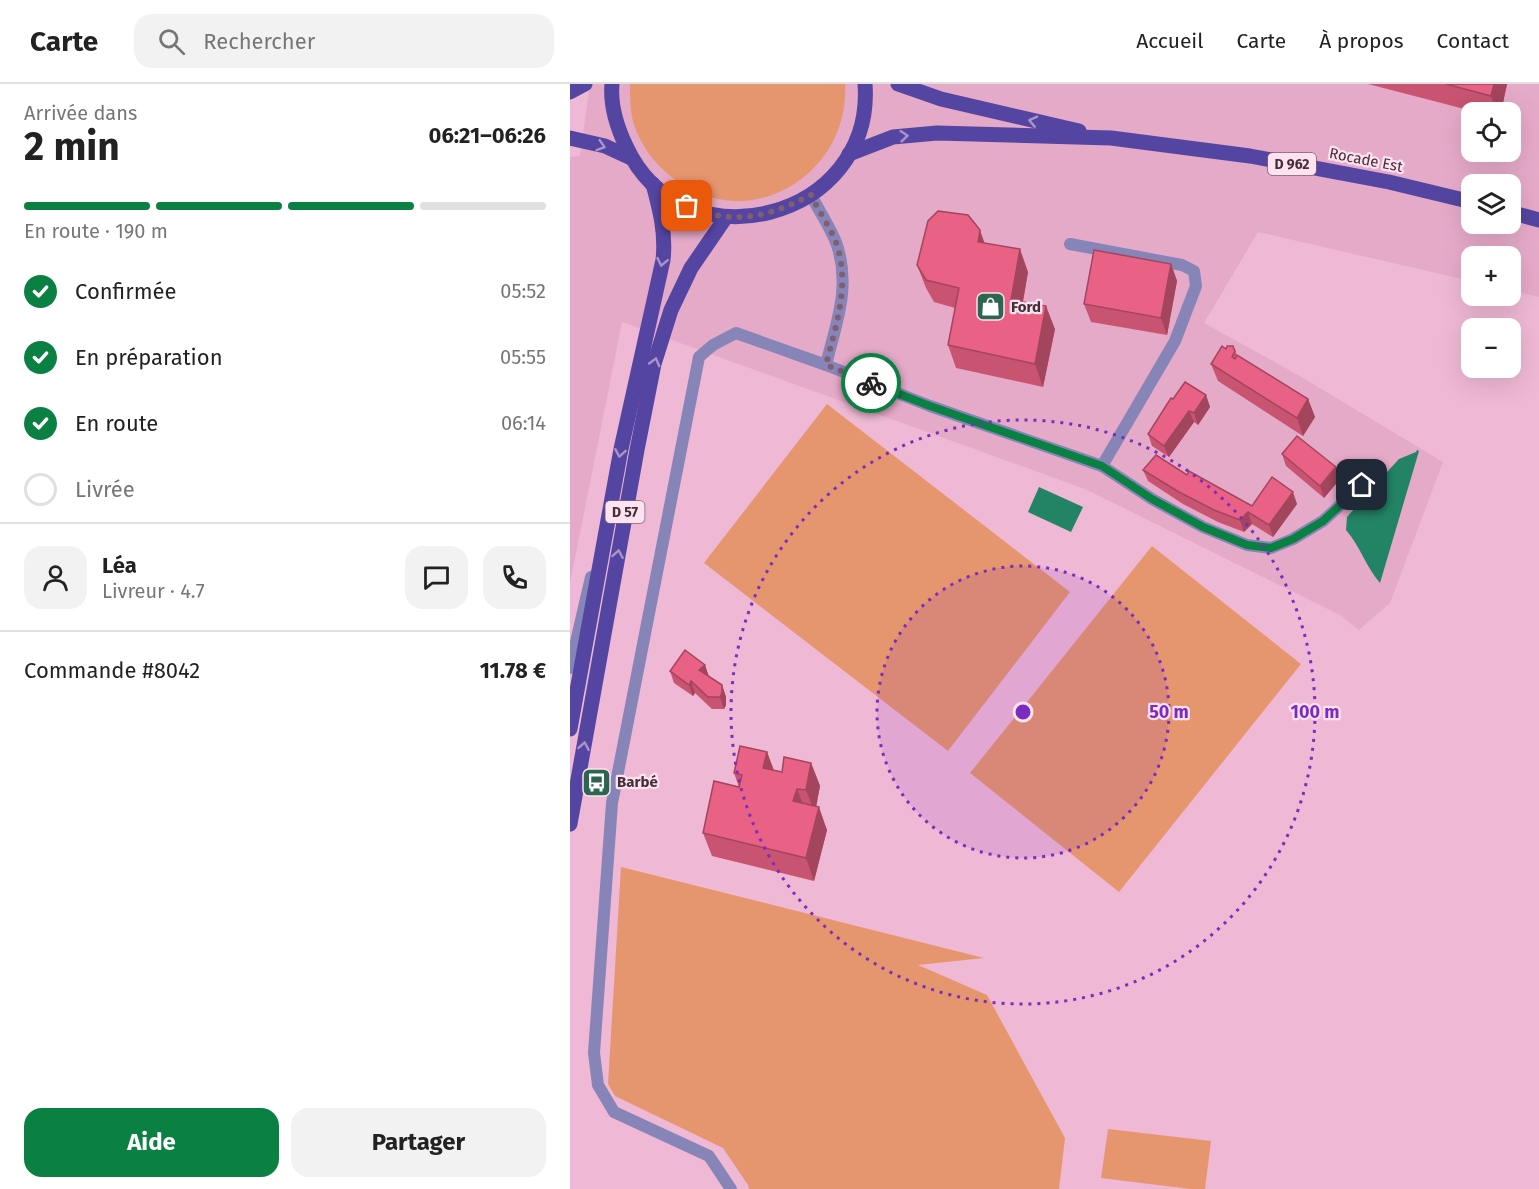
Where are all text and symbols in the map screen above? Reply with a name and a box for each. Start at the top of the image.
search box [134,14,554,68]
text: Carte [30,25,98,58]
icon: search [155,25,188,58]
text: Rechercher [203,28,315,55]
text: Accueil [1136,28,1203,54]
text: Carte [1236,28,1286,54]
text: À propos [1319,28,1404,54]
text: Contact [1437,28,1509,54]
text: Arrivée dans [24,101,137,125]
map controls [1461,102,1521,378]
button: locate [1461,102,1521,162]
one-way arrow [1029,115,1039,128]
text: 06:21–06:26 [429,122,546,149]
text: 2 min [24,124,120,170]
one-way arrow [900,130,909,143]
one-way arrow [595,139,606,151]
street label: Rocade Est [1328,144,1405,176]
road number: D 962 [1268,153,1316,175]
button: layers [1461,174,1521,234]
pin [661,180,712,231]
icon: bag [670,189,703,222]
text: En route · 190 m [24,219,168,243]
button: + [1461,246,1521,306]
one-way arrow [656,257,669,267]
icon: check [24,275,57,308]
text: Confirmée [75,278,177,305]
text: 05:52 [500,279,546,303]
shop icon: Ford [974,291,1006,323]
place label: Ford [1011,298,1041,316]
button: − [1461,318,1521,378]
icon: check [24,341,57,374]
text: En préparation [75,344,223,371]
text: 05:55 [500,345,546,369]
courier [841,353,901,413]
one-way arrow [648,357,661,367]
icon: bike [855,367,888,400]
icon: check [24,407,57,440]
text: En route [75,410,158,437]
text: 06:14 [501,411,546,435]
one-way arrow [614,447,627,457]
pin [1336,459,1387,510]
icon: home [1345,468,1378,501]
text: Livrée [75,476,135,503]
road number: D 57 [606,501,644,523]
button: person [24,546,87,609]
button: chat [405,546,468,609]
button: phone [483,546,546,609]
one-way arrow [611,549,623,558]
text: Léa [102,552,137,579]
text: Livreur · 4.7 [102,579,205,603]
text: Commande #8042 [24,657,200,684]
text: 11.78 € [480,657,546,684]
text: 50 m [1149,701,1189,723]
text: 100 m [1291,701,1339,723]
centre of rings [1013,702,1033,722]
one-way arrow [577,741,589,750]
bus stop icon: Barbé [580,766,612,798]
place label: Barbé [617,773,658,791]
button: Aide [24,1108,279,1177]
button: Partager [291,1108,546,1177]

